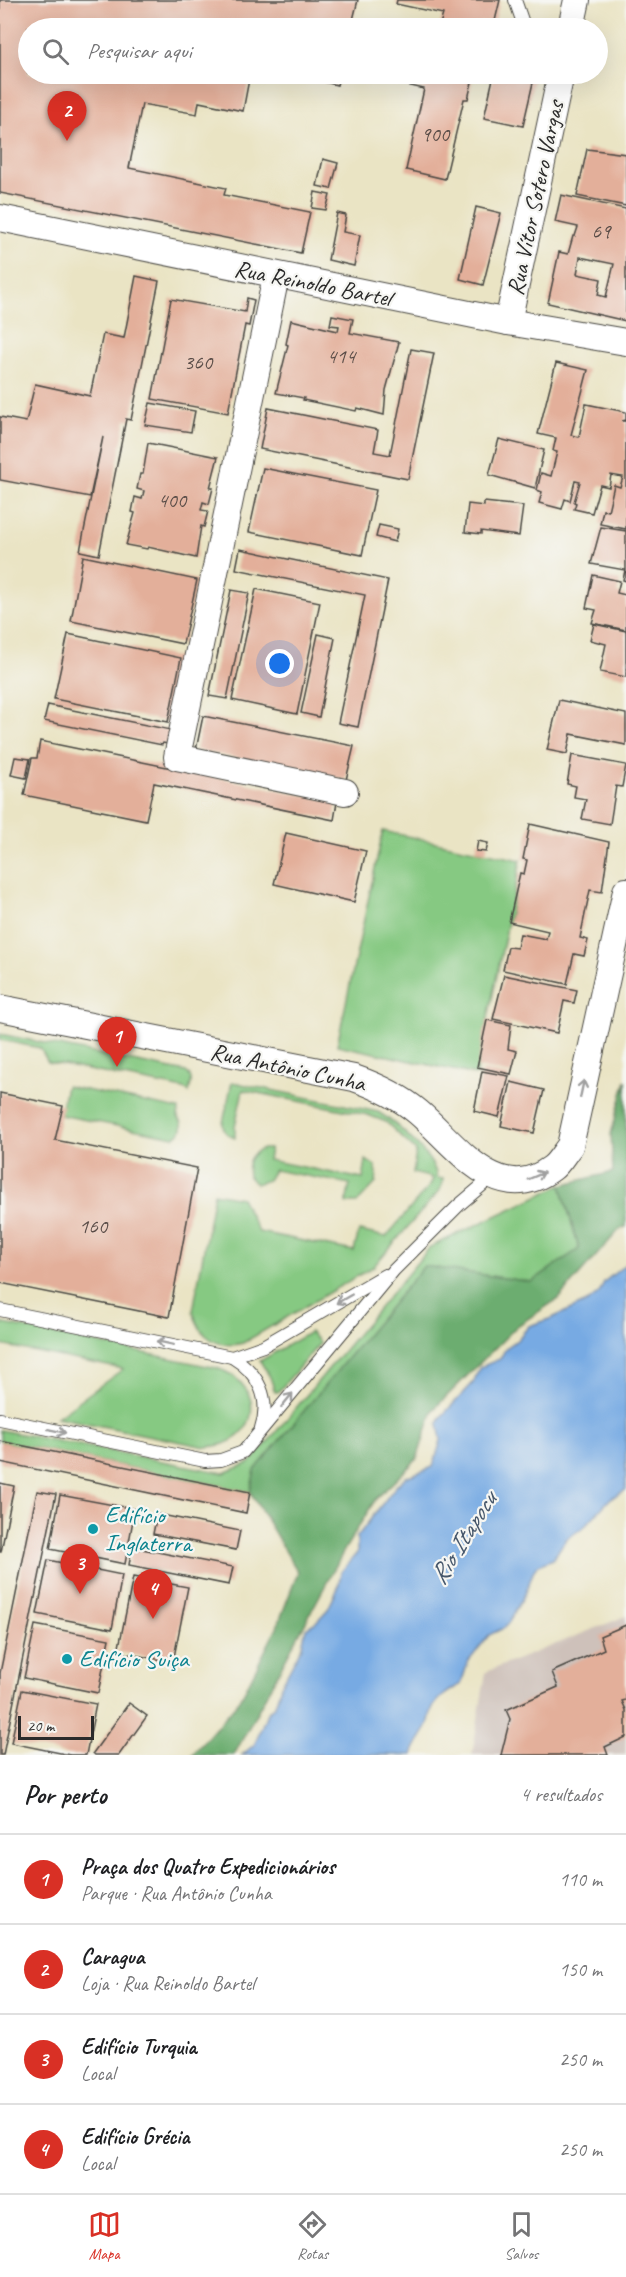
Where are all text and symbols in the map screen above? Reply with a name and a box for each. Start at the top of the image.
search box [18,18,608,84]
icon: search [39,35,72,68]
text: Pesquisar aqui [87,37,192,65]
pin: 2 [48,92,86,141]
street label: Rua Vítor Sotero Vargas [500,95,571,298]
house number: 900 [421,121,451,147]
house number: 69 [592,218,612,244]
street label: Rua Reinoldo Bartel [232,253,398,314]
house number: 414 [327,343,358,369]
house number: 360 [184,349,214,375]
house number: 400 [158,487,188,513]
your location [265,649,294,678]
pin: 1 [98,1018,136,1067]
street label: Rua Antônio Cunha [208,1036,370,1098]
one-way arrow [577,1080,588,1099]
one-way arrow [527,1170,545,1181]
house number: 160 [79,1213,109,1239]
one-way arrow [336,1293,353,1305]
one-way arrow [155,1337,174,1349]
one-way arrow [280,1393,294,1408]
one-way arrow [48,1425,67,1437]
water label: Rio Itapocu [422,1482,506,1590]
place label: Edifício Inglaterra [105,1500,193,1558]
marker: Edifício Inglaterra [86,1522,100,1536]
pin: 3 [60,1544,100,1594]
pin: 4 [134,1570,172,1619]
place label: Edifício Suiça [79,1644,190,1674]
marker: Edifício Suiça [60,1652,74,1666]
scale bar [18,1713,94,1740]
text: 20 m [27,1716,54,1736]
text: Por perto [24,1778,106,1811]
text: 4 resultados [520,1782,602,1807]
text: Praça dos Quatro Expedicionários [81,1853,335,1881]
text: 1 [39,1867,48,1892]
text: 110 m [559,1867,602,1892]
text: Parque · Rua Antônio Cunha [81,1881,272,1906]
text: Caragua [81,1943,144,1971]
text: 2 [39,1957,48,1982]
text: 150 m [559,1957,602,1982]
text: Loja · Rua Reinoldo Bartel [81,1971,255,1996]
text: Edifício Turquia [81,2033,197,2061]
text: 3 [39,2047,48,2072]
text: 250 m [559,2047,602,2072]
text: Local [81,2061,115,2086]
text: Edifício Grécia [81,2123,190,2151]
text: 4 [39,2137,48,2162]
text: 250 m [559,2137,602,2162]
text: Local [81,2151,115,2176]
tab: Mapa [88,2208,121,2264]
tab: Rotas [296,2208,329,2264]
tab: Salvos [505,2208,538,2264]

